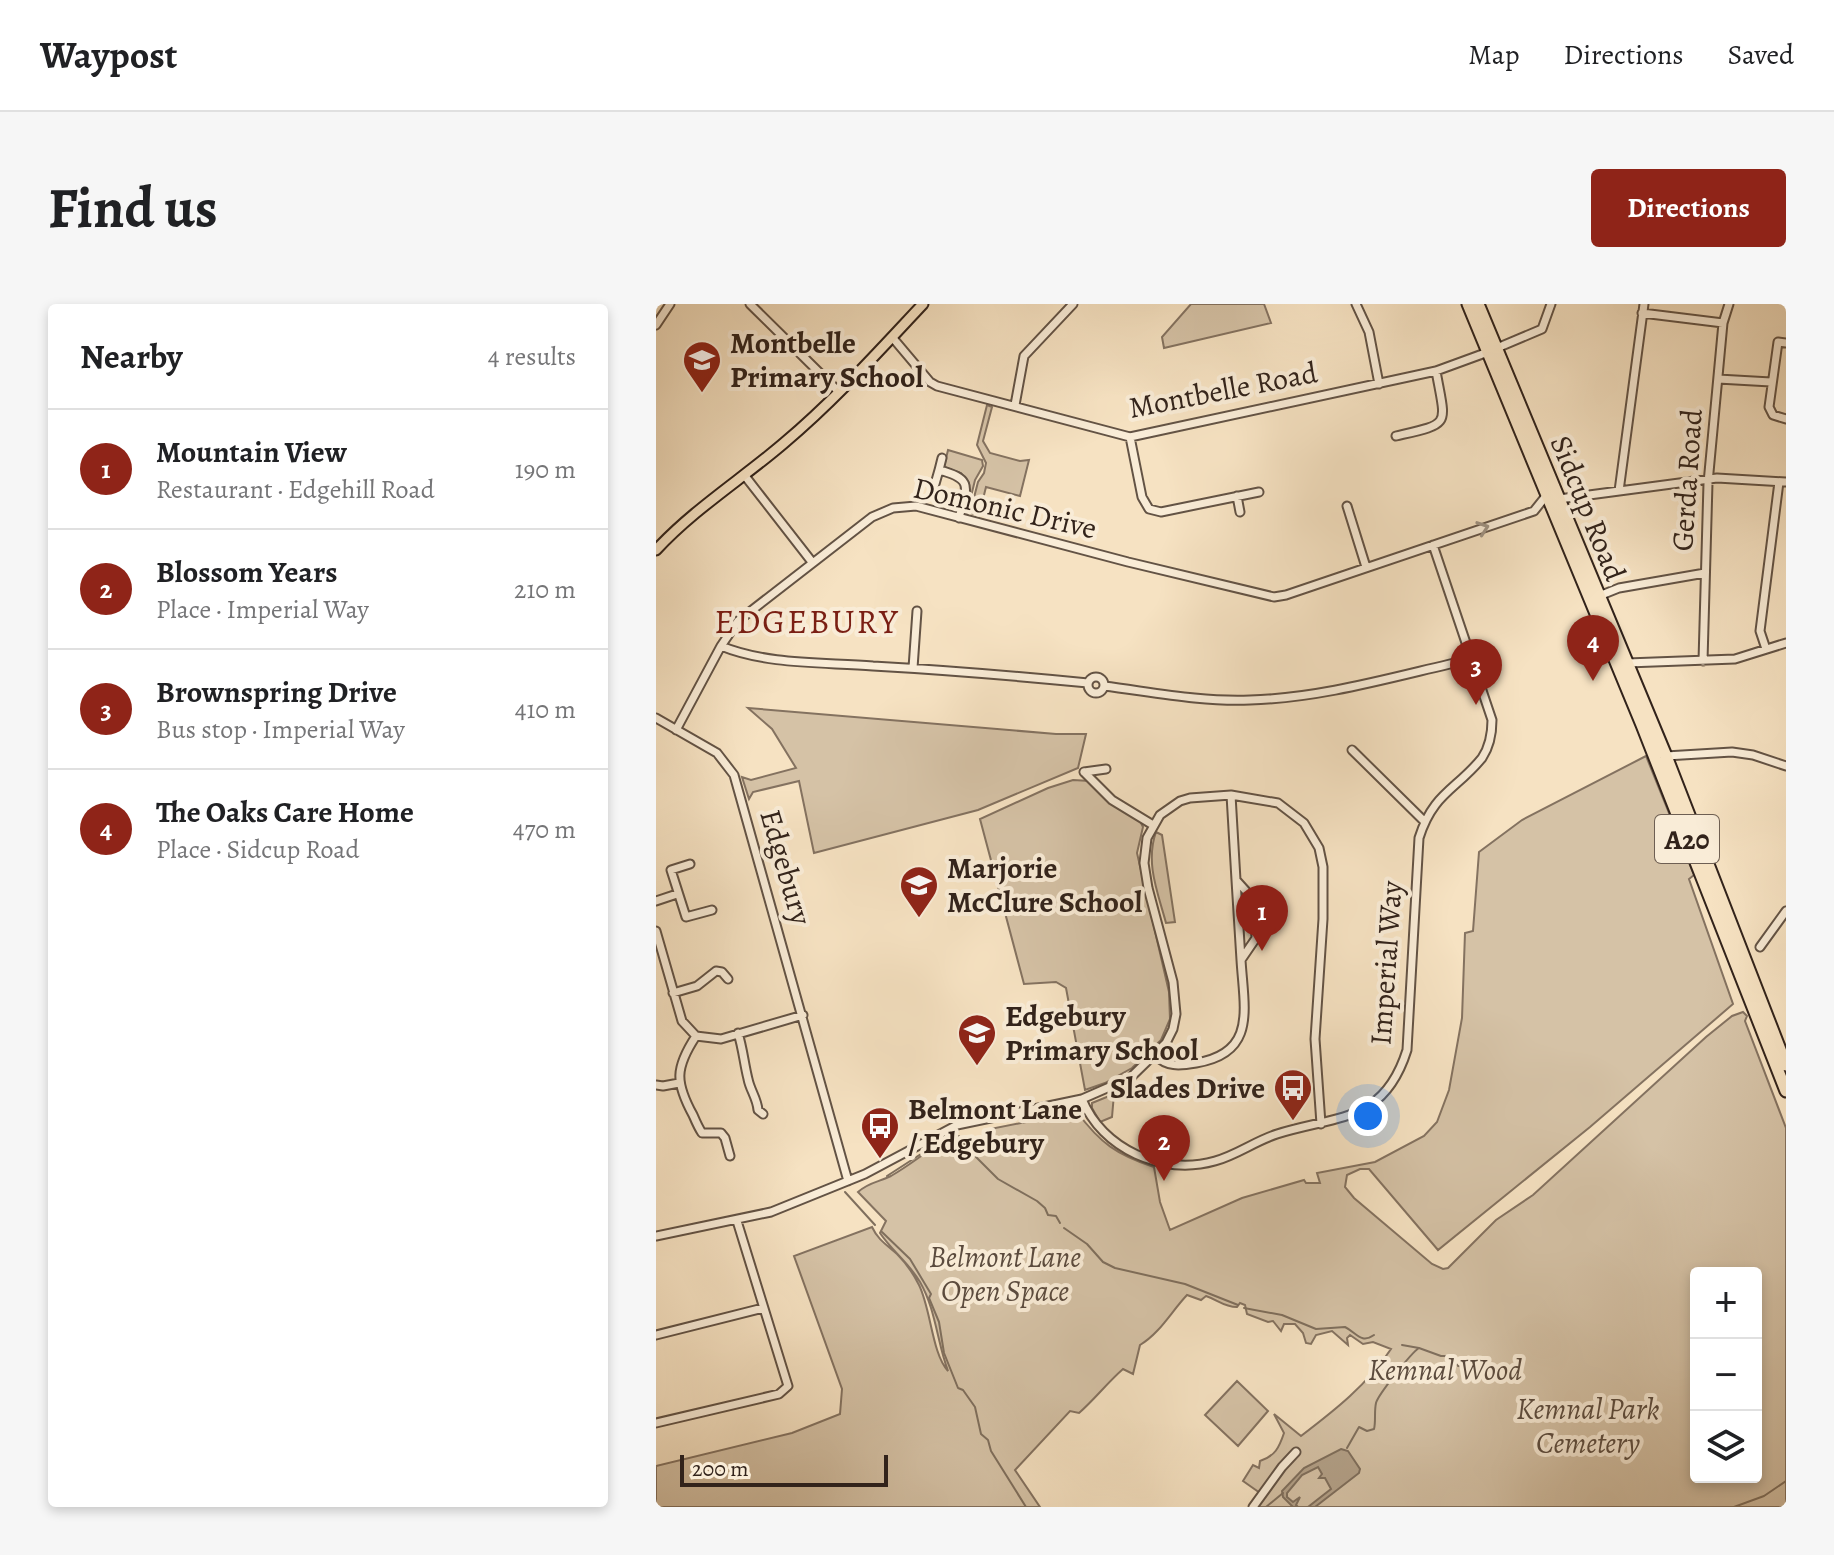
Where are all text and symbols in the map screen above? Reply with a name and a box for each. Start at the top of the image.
text: Waypost [40,29,177,81]
text: Map [1468,36,1519,74]
text: Directions [1563,36,1684,74]
text: Saved [1728,36,1794,74]
button: Directions [1591,169,1786,247]
text: Find us [48,170,218,246]
place label: Montbelle Primary School [730,323,924,397]
text: Nearby [80,333,183,380]
text: 4 results [488,339,576,374]
school or university icon: Montbelle Primary School [681,339,723,394]
street label: Montbelle Road [1125,352,1322,428]
street label: Gerda Road [1662,407,1712,552]
street label: Sidcup Road [1541,429,1636,587]
text: Mountain View [156,432,347,472]
text: 1 [101,452,111,487]
text: 190 m [515,452,576,487]
street label: Domonic Drive [909,467,1101,549]
text: Restaurant · Edgehill Road [156,472,435,507]
one-way arrow [1476,522,1490,538]
text: Blossom Years [156,552,338,592]
text: 2 [100,572,112,607]
text: 210 m [514,572,576,607]
text: Place · Imperial Way [156,592,369,627]
district label: EDGEBURY [714,598,900,645]
pin: 4 [1567,615,1619,681]
pin: 3 [1450,639,1502,705]
text: Brownspring Drive [156,672,397,712]
text: 3 [100,692,112,727]
text: 410 m [515,692,576,727]
text: Bus stop · Imperial Way [156,712,405,747]
text: The Oaks Care Home [156,792,414,832]
street label: Edgebury [750,805,822,930]
text: 4 [100,812,112,847]
text: 470 m [513,812,576,847]
road number: A20 [1655,815,1719,863]
text: Place · Sidcup Road [156,832,359,867]
place label: Marjorie McClure School [947,848,1142,922]
school or university icon: Marjorie McClure School [898,864,940,919]
street label: Imperial Way [1360,879,1412,1046]
pin: 1 [1236,885,1288,951]
place label: Edgebury Primary School [1005,996,1199,1070]
school or university icon: Edgebury Primary School [956,1012,998,1067]
bus stop icon: Slades Drive [1272,1067,1314,1122]
place label: Slades Drive [1110,1068,1265,1108]
place label: Belmont Lane / Edgebury [908,1089,1082,1163]
your location [1348,1096,1388,1136]
bus stop icon: Belmont Lane / Edgebury [859,1105,901,1160]
pin: 2 [1138,1115,1190,1181]
park label: Belmont Lane Open Space [929,1237,1081,1311]
map controls [1690,1267,1762,1483]
button: + [1690,1267,1762,1339]
button: − [1690,1339,1762,1411]
park label: Kemnal Wood [1368,1350,1522,1390]
park label: Kemnal Park Cemetery [1516,1389,1660,1463]
button: layers [1690,1411,1762,1483]
scale bar [680,1451,888,1487]
text: 200 m [692,1454,749,1484]

